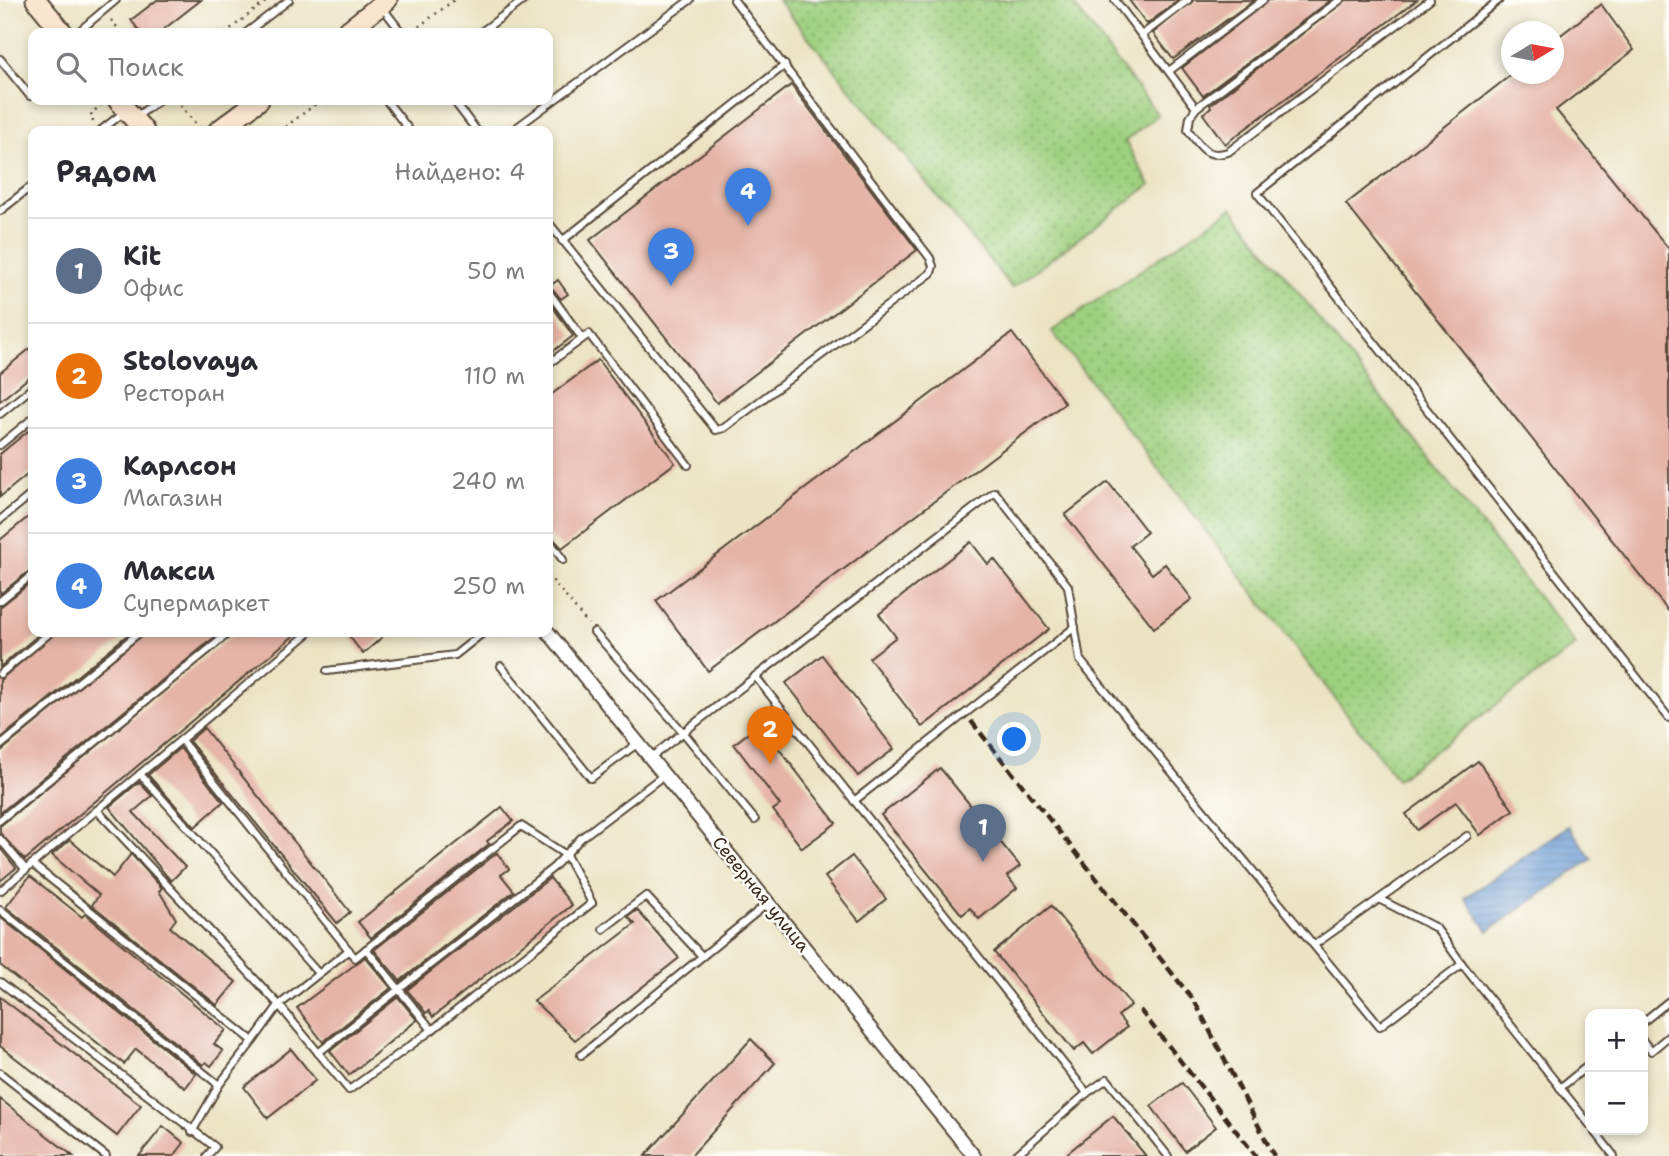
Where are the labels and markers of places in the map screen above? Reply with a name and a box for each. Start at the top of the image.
pin: 4 [725,168,771,226]
pin: 3 [648,228,694,286]
pin: 2 [747,706,793,764]
pin: 1 [960,804,1006,862]

